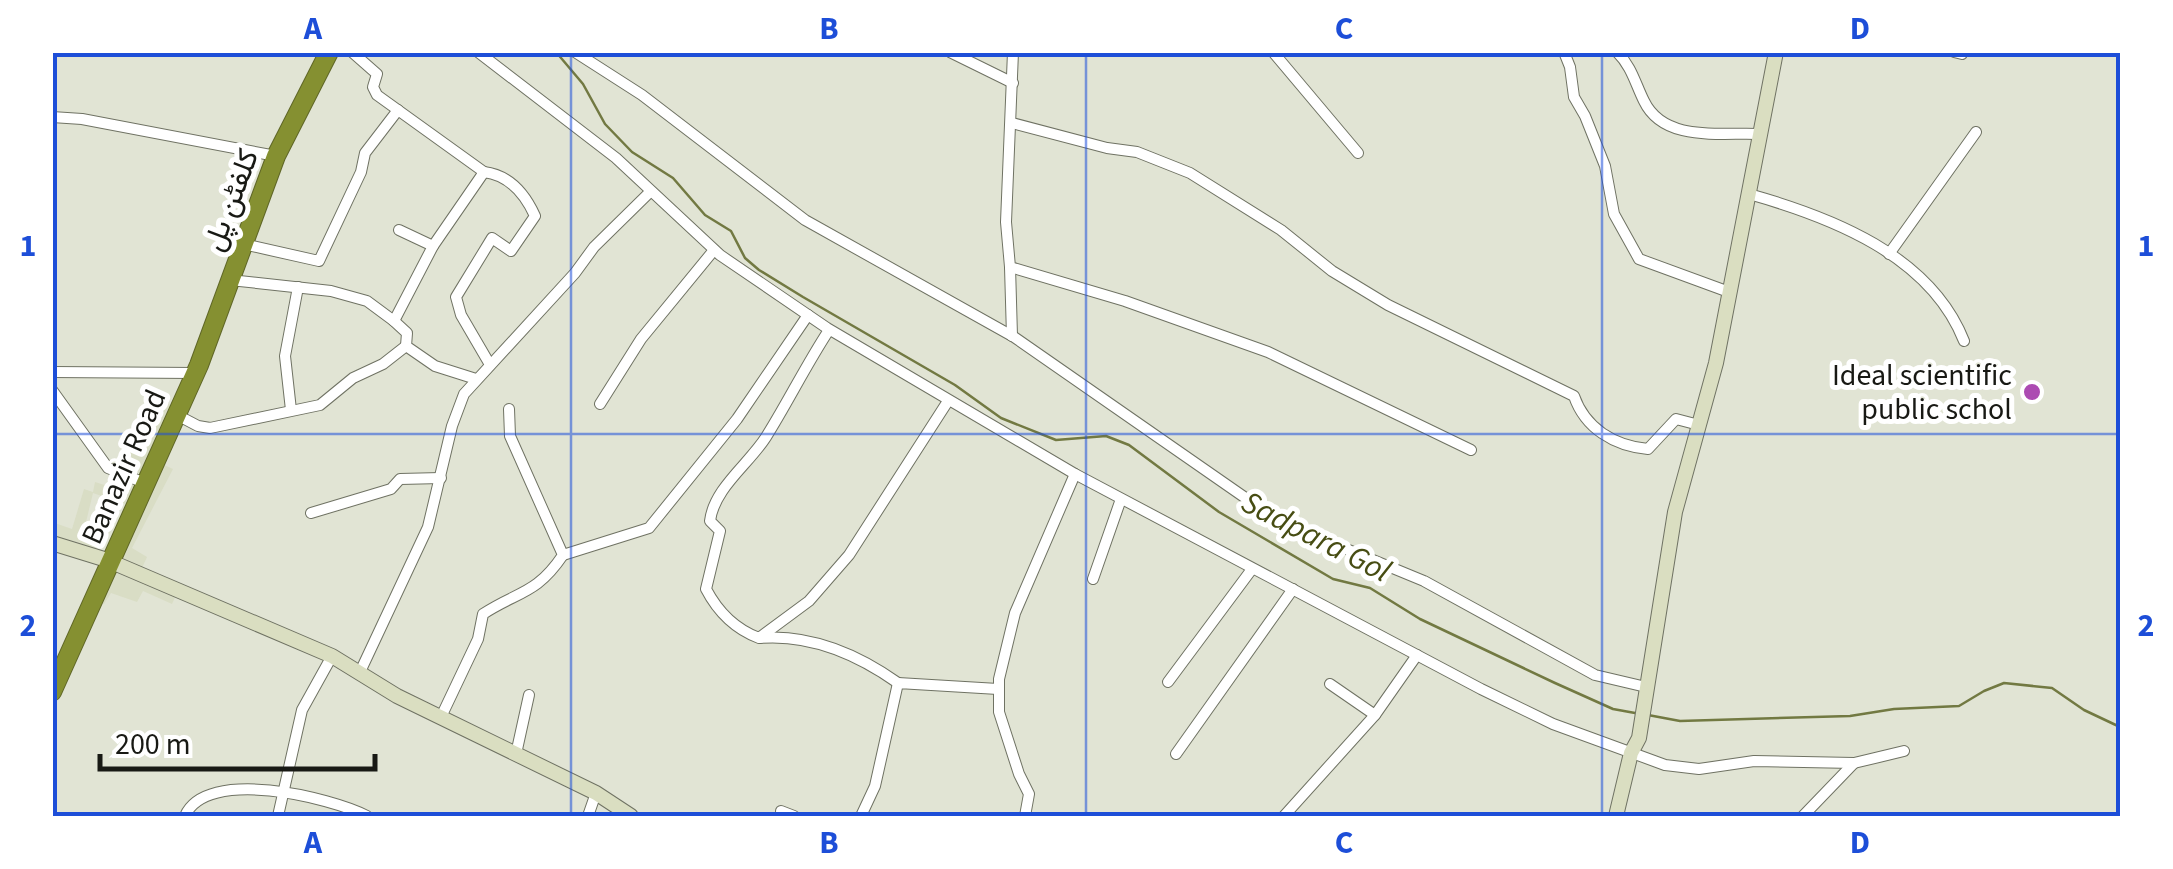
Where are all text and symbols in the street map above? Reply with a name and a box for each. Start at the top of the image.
text: A [303,6,323,52]
text: B [819,6,839,52]
text: C [1335,6,1353,52]
text: D [1850,6,1870,52]
street label: کلفٹن پل [192,143,270,257]
text: 1 [20,223,36,269]
text: 1 [2138,223,2154,269]
place label: Ideal scientific public schol [1832,354,2012,431]
marker: Ideal scientific public schol [2021,381,2043,403]
street label: Banazir Road [71,383,177,551]
water label: Sadpara Gol [1233,480,1399,594]
text: 2 [20,603,36,649]
text: 2 [2138,603,2154,649]
scale bar [100,709,375,771]
text: 200 m [115,723,191,766]
text: A [303,820,323,866]
text: B [819,820,839,866]
text: C [1335,820,1353,866]
text: D [1850,820,1870,866]

